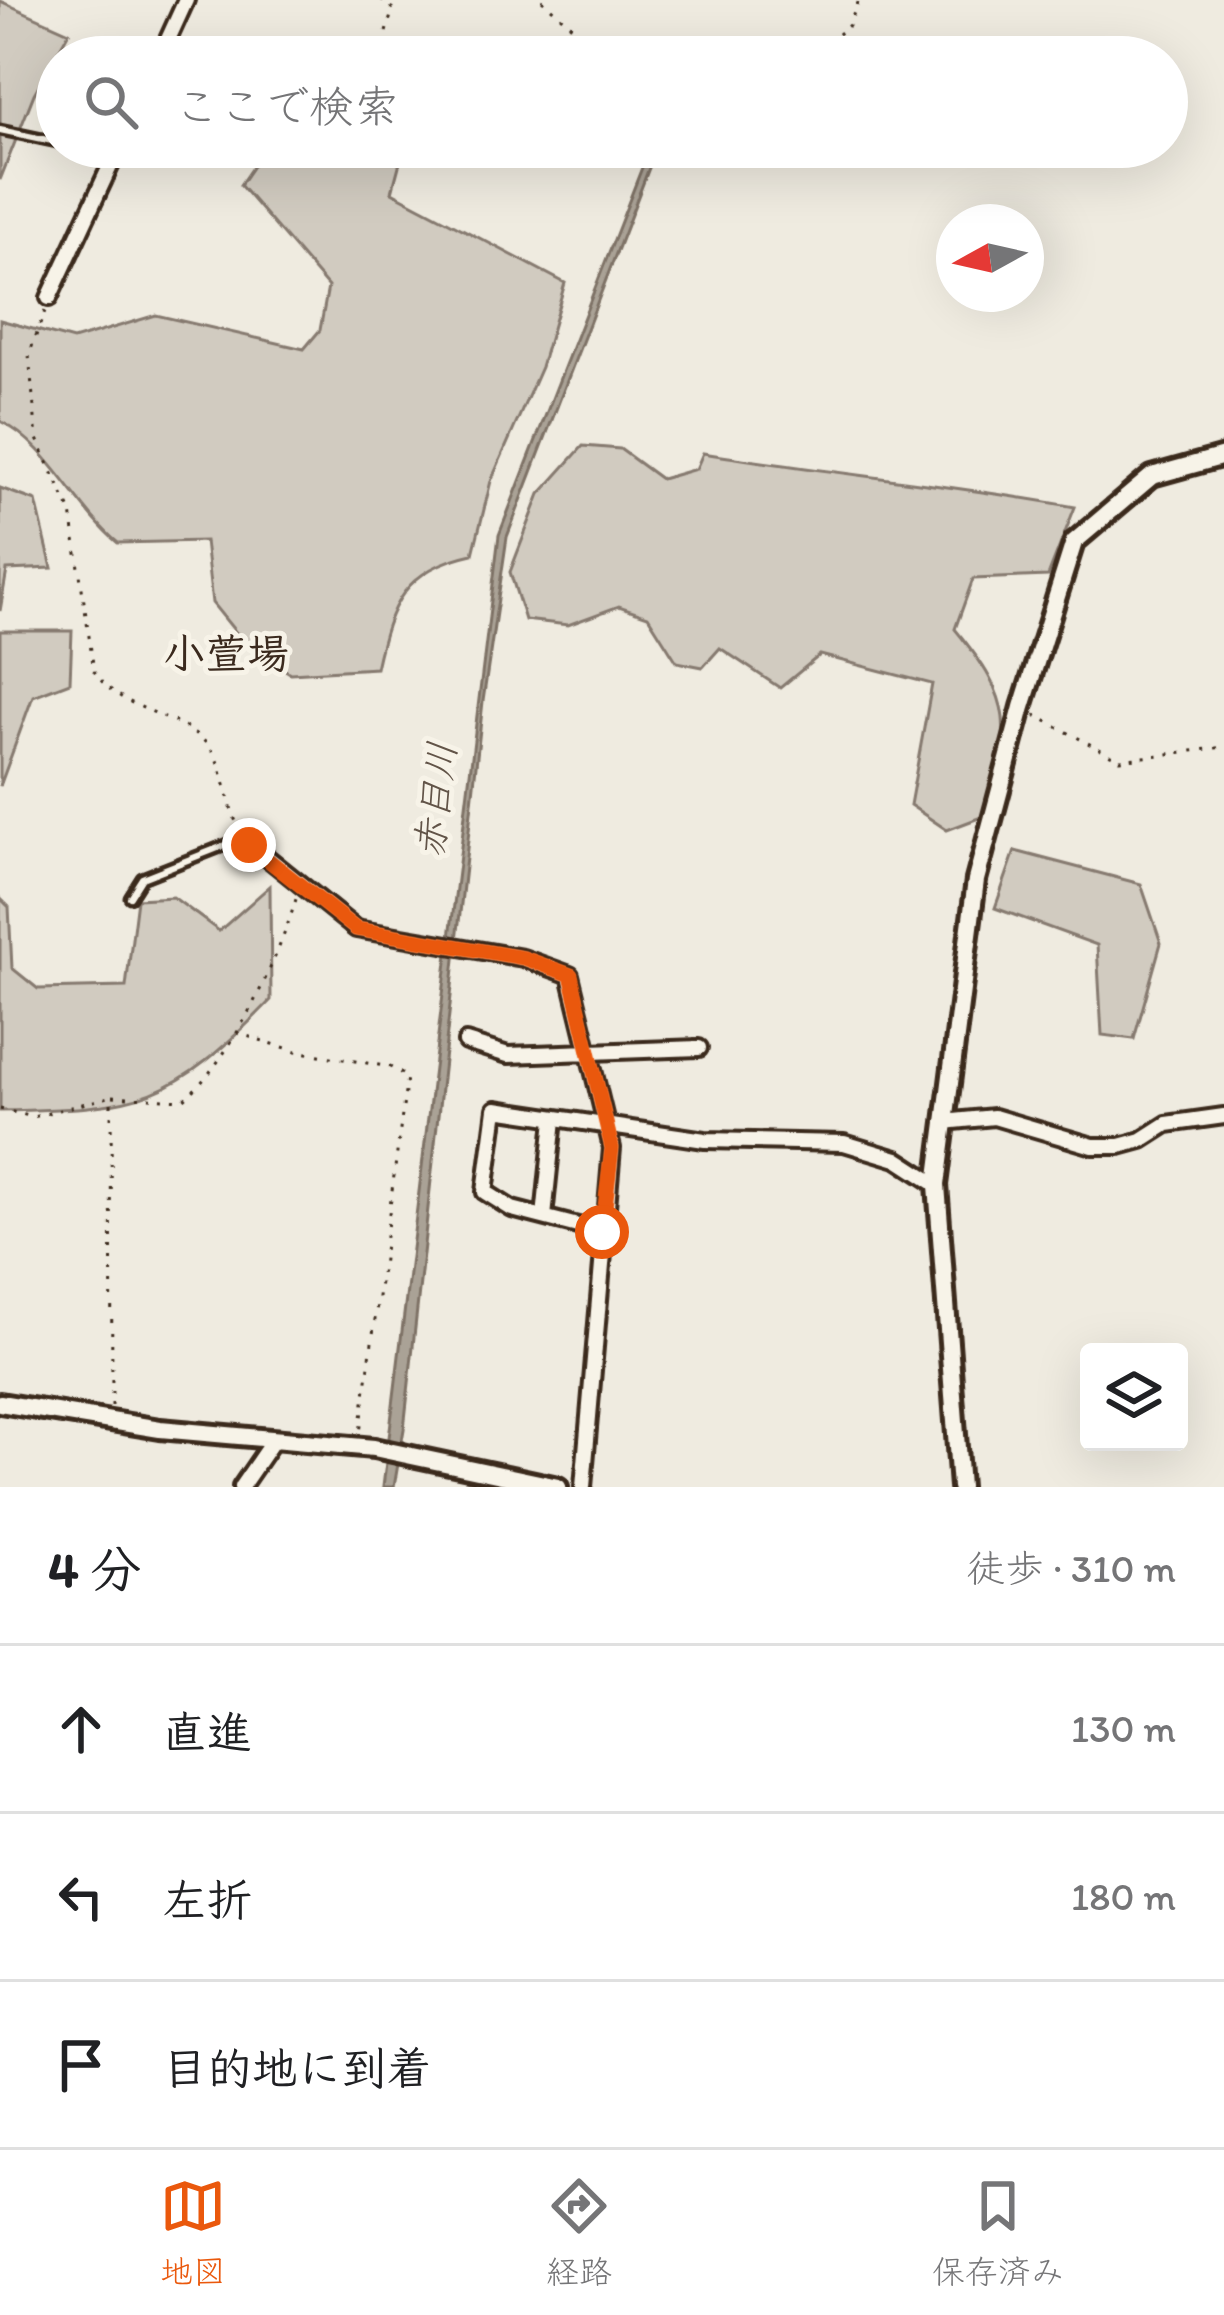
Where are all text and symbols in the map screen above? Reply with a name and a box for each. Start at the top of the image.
search box [36,36,1188,168]
icon: search [78,69,144,135]
text: ここで検索 [174,79,399,133]
north arrow [936,204,1044,312]
district label: 小萱場 [163,628,289,679]
water label: 赤目川 [405,739,466,861]
route end [222,818,276,872]
route start [575,1205,629,1259]
map controls [1080,1343,1188,1451]
button: layers [1080,1343,1188,1451]
text: 4 分 [48,1539,141,1600]
text: 徒歩 · 310 m [966,1545,1176,1592]
icon: ahead [48,1696,114,1762]
text: 直進 [162,1705,252,1759]
text: 130 m [1071,1705,1176,1752]
icon: left [48,1864,114,1930]
text: 左折 [162,1873,252,1927]
text: 180 m [1071,1873,1176,1920]
icon: arrive [48,2032,114,2098]
text: 目的地に到着 [162,2041,432,2095]
tab: 地図 [160,2173,226,2293]
tab: 経路 [546,2173,612,2293]
tab: 保存済み [932,2173,1064,2293]

